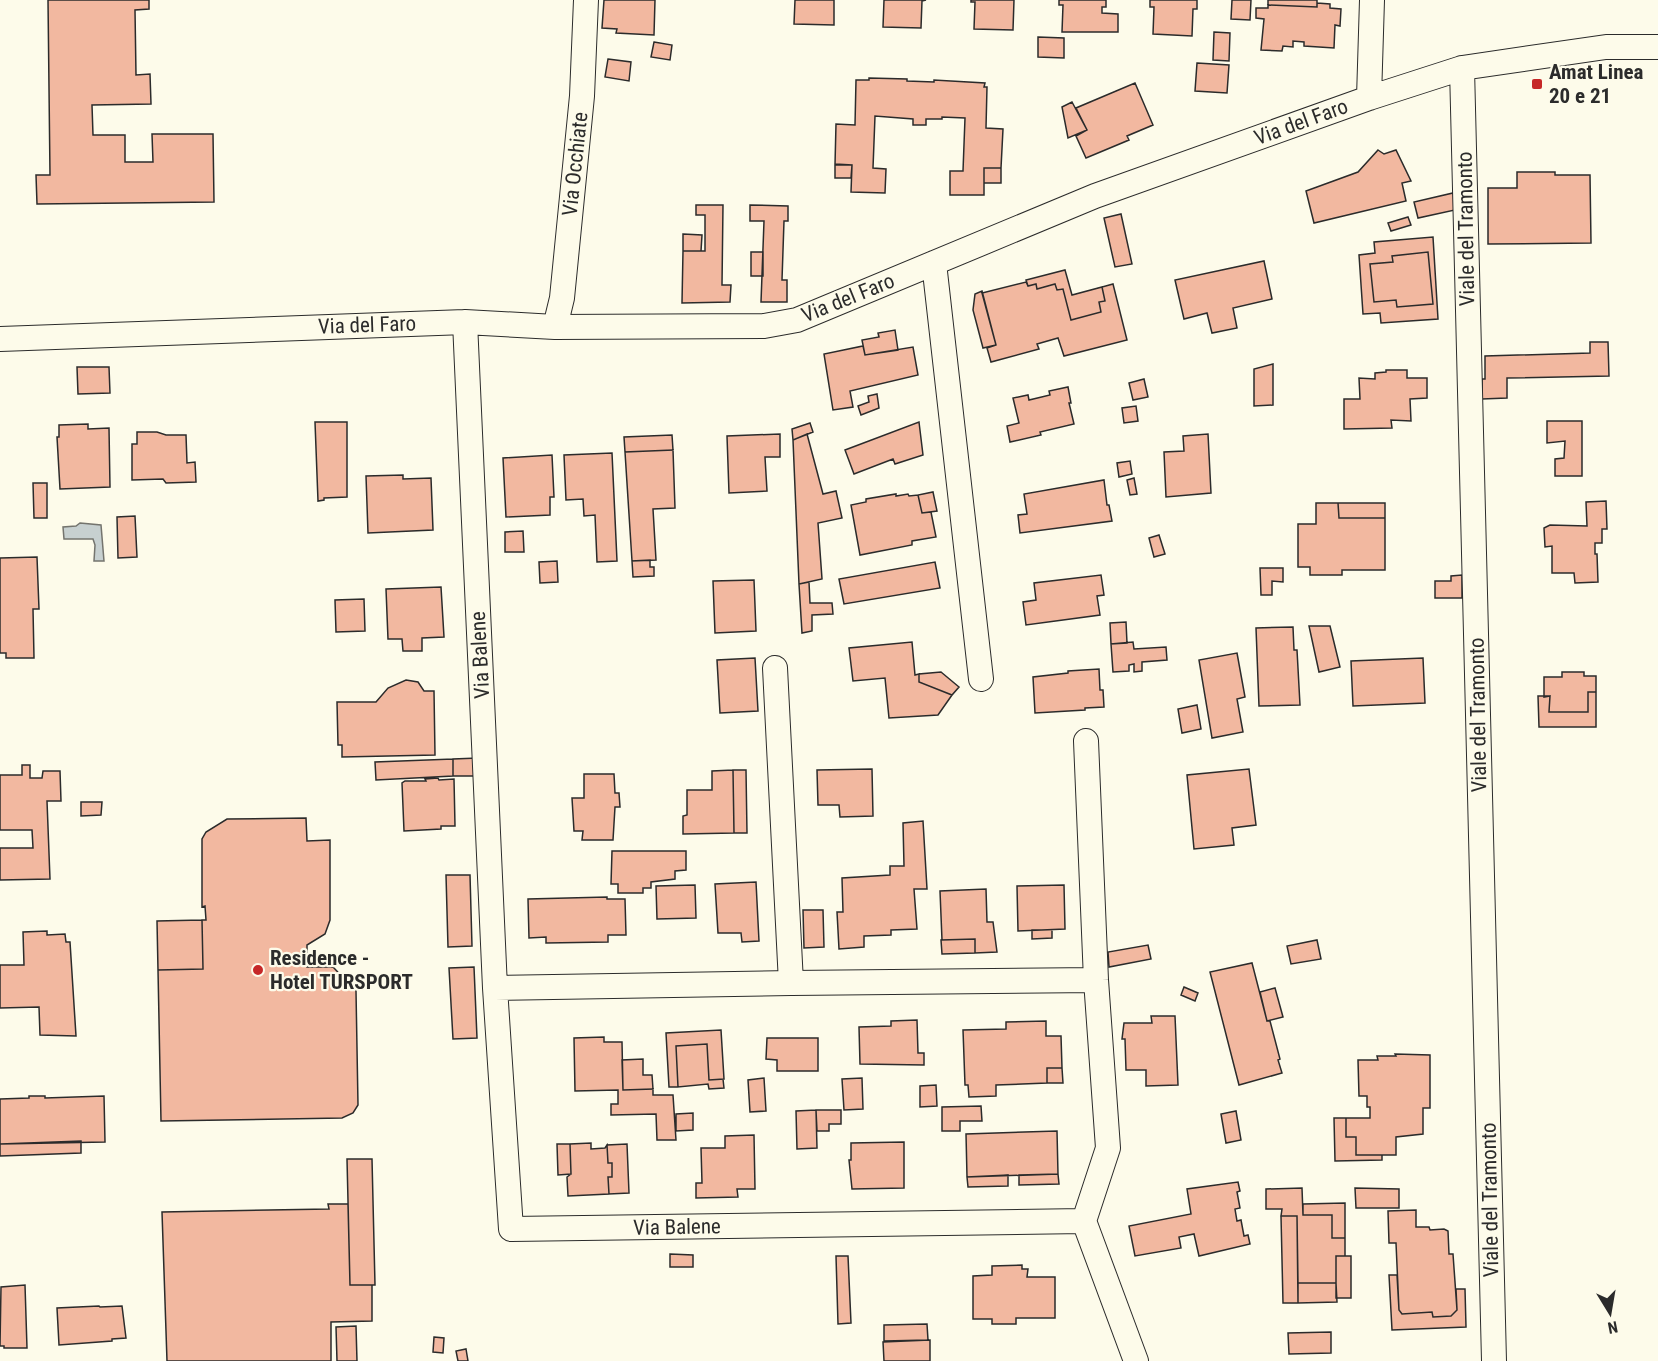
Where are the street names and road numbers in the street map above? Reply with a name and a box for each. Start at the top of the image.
street label: Via del Faro [1251,94,1351,150]
street label: Via Occhiate [558,111,592,217]
street label: Viale del Tramonto [1453,151,1479,307]
street label: Via del Faro [798,269,898,327]
street label: Via del Faro [318,311,416,339]
street label: Via Balene [466,610,494,699]
street label: Viale del Tramonto [1465,637,1491,793]
street label: Viale del Tramonto [1477,1122,1503,1278]
street label: Via Balene [633,1214,721,1240]

